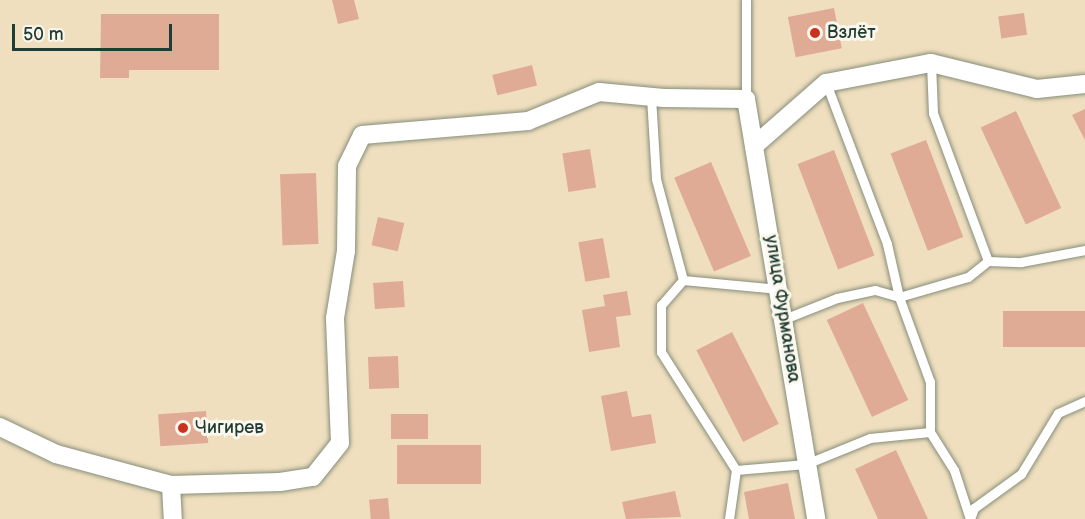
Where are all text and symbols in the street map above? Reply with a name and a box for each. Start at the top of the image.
scale bar [15,12,176,50]
place label: Взлёт [827,22,876,44]
text: 50 m [23,24,64,45]
marker: Взлёт [808,26,822,40]
street label: улица Фурманова [760,234,804,384]
place label: Чигирев [195,417,264,439]
marker: Чигирев [176,421,190,435]

